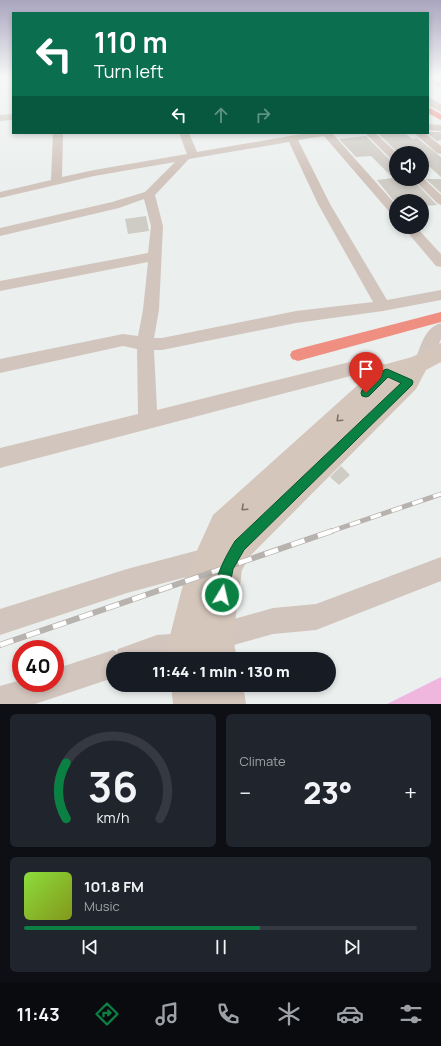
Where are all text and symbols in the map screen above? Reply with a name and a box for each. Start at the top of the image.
text: 110 m [94,23,168,61]
icon: left [28,28,80,80]
text: Turn left [94,59,164,83]
icon: left [168,104,190,126]
icon: ahead [210,104,232,126]
icon: right [252,104,274,126]
map controls [389,146,429,234]
button: sound [389,146,429,186]
button: layers [389,194,429,234]
pin [349,352,383,393]
icon: arrive [355,358,377,380]
one-way arrow [336,414,344,421]
one-way arrow [241,503,249,511]
position arrow [201,574,243,616]
speed limit sign: 40 [12,640,64,692]
text: 11:44 · 1 min · 130 m [152,661,290,682]
text: Climate [240,752,286,770]
text: 36 [88,757,138,813]
text: 23° [303,772,353,813]
text: − [240,778,251,808]
text: + [404,778,417,808]
text: km/h [96,807,129,826]
text: 101.8 FM [84,876,144,897]
text: Music [84,897,120,915]
icon: previous [79,936,101,958]
icon: pause [210,936,232,958]
icon: next [341,936,363,958]
icon: directions [93,1000,121,1028]
icon: music [153,1000,181,1028]
icon: phone [214,1000,242,1028]
icon: climate [275,1000,303,1028]
icon: car [336,1000,364,1028]
icon: filters [397,1000,425,1028]
text: 11:43 [16,1002,60,1026]

